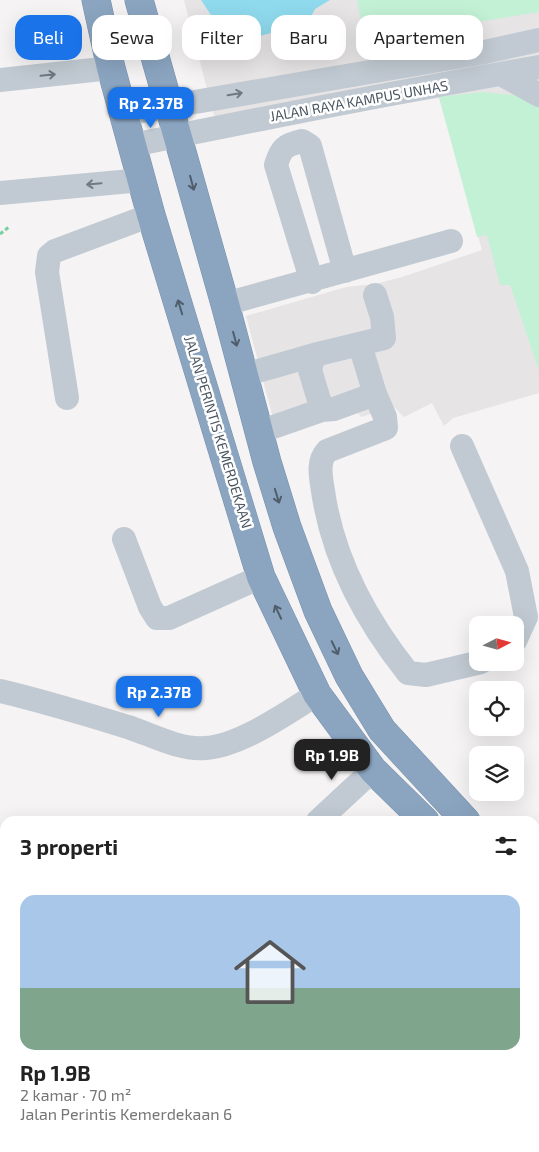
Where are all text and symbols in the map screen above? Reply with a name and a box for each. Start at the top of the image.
chip: Beli [15,15,82,60]
chip: Sewa [92,15,172,60]
chip: Filter [182,15,261,60]
chip: Baru [271,15,346,60]
chip: Apartemen [356,15,483,60]
one-way arrow [40,70,56,80]
street label: JALAN RAYA KAMPUS UNHAS [269,76,449,125]
pin: Rp 2.37B [99,86,203,129]
one-way arrow [227,89,243,99]
text: Rp 2.37B [119,93,183,112]
one-way arrow [187,174,197,190]
one-way arrow [86,179,102,189]
one-way arrow [174,300,184,316]
one-way arrow [231,331,240,347]
street label: JALAN PERINTIS KEMERDEKAAN [181,333,256,530]
one-way arrow [273,488,283,504]
one-way arrow [273,605,282,620]
north arrow [469,616,524,671]
map controls [469,616,524,801]
one-way arrow [331,640,341,655]
pin: Rp 2.37B [107,676,211,718]
button: locate [469,681,524,736]
text: Rp 2.37B [127,682,191,701]
pin: Rp 1.9B [286,738,378,781]
text: Rp 1.9B [305,745,359,764]
button: layers [469,746,524,801]
icon: filters [492,832,520,860]
text: 3 properti [20,834,118,859]
icon: home [225,927,315,1017]
text: Rp 1.9B [20,1060,91,1085]
text: 2 kamar · 70 m² [20,1085,131,1104]
text: Jalan Perintis Kemerdekaan 6 [20,1104,232,1123]

